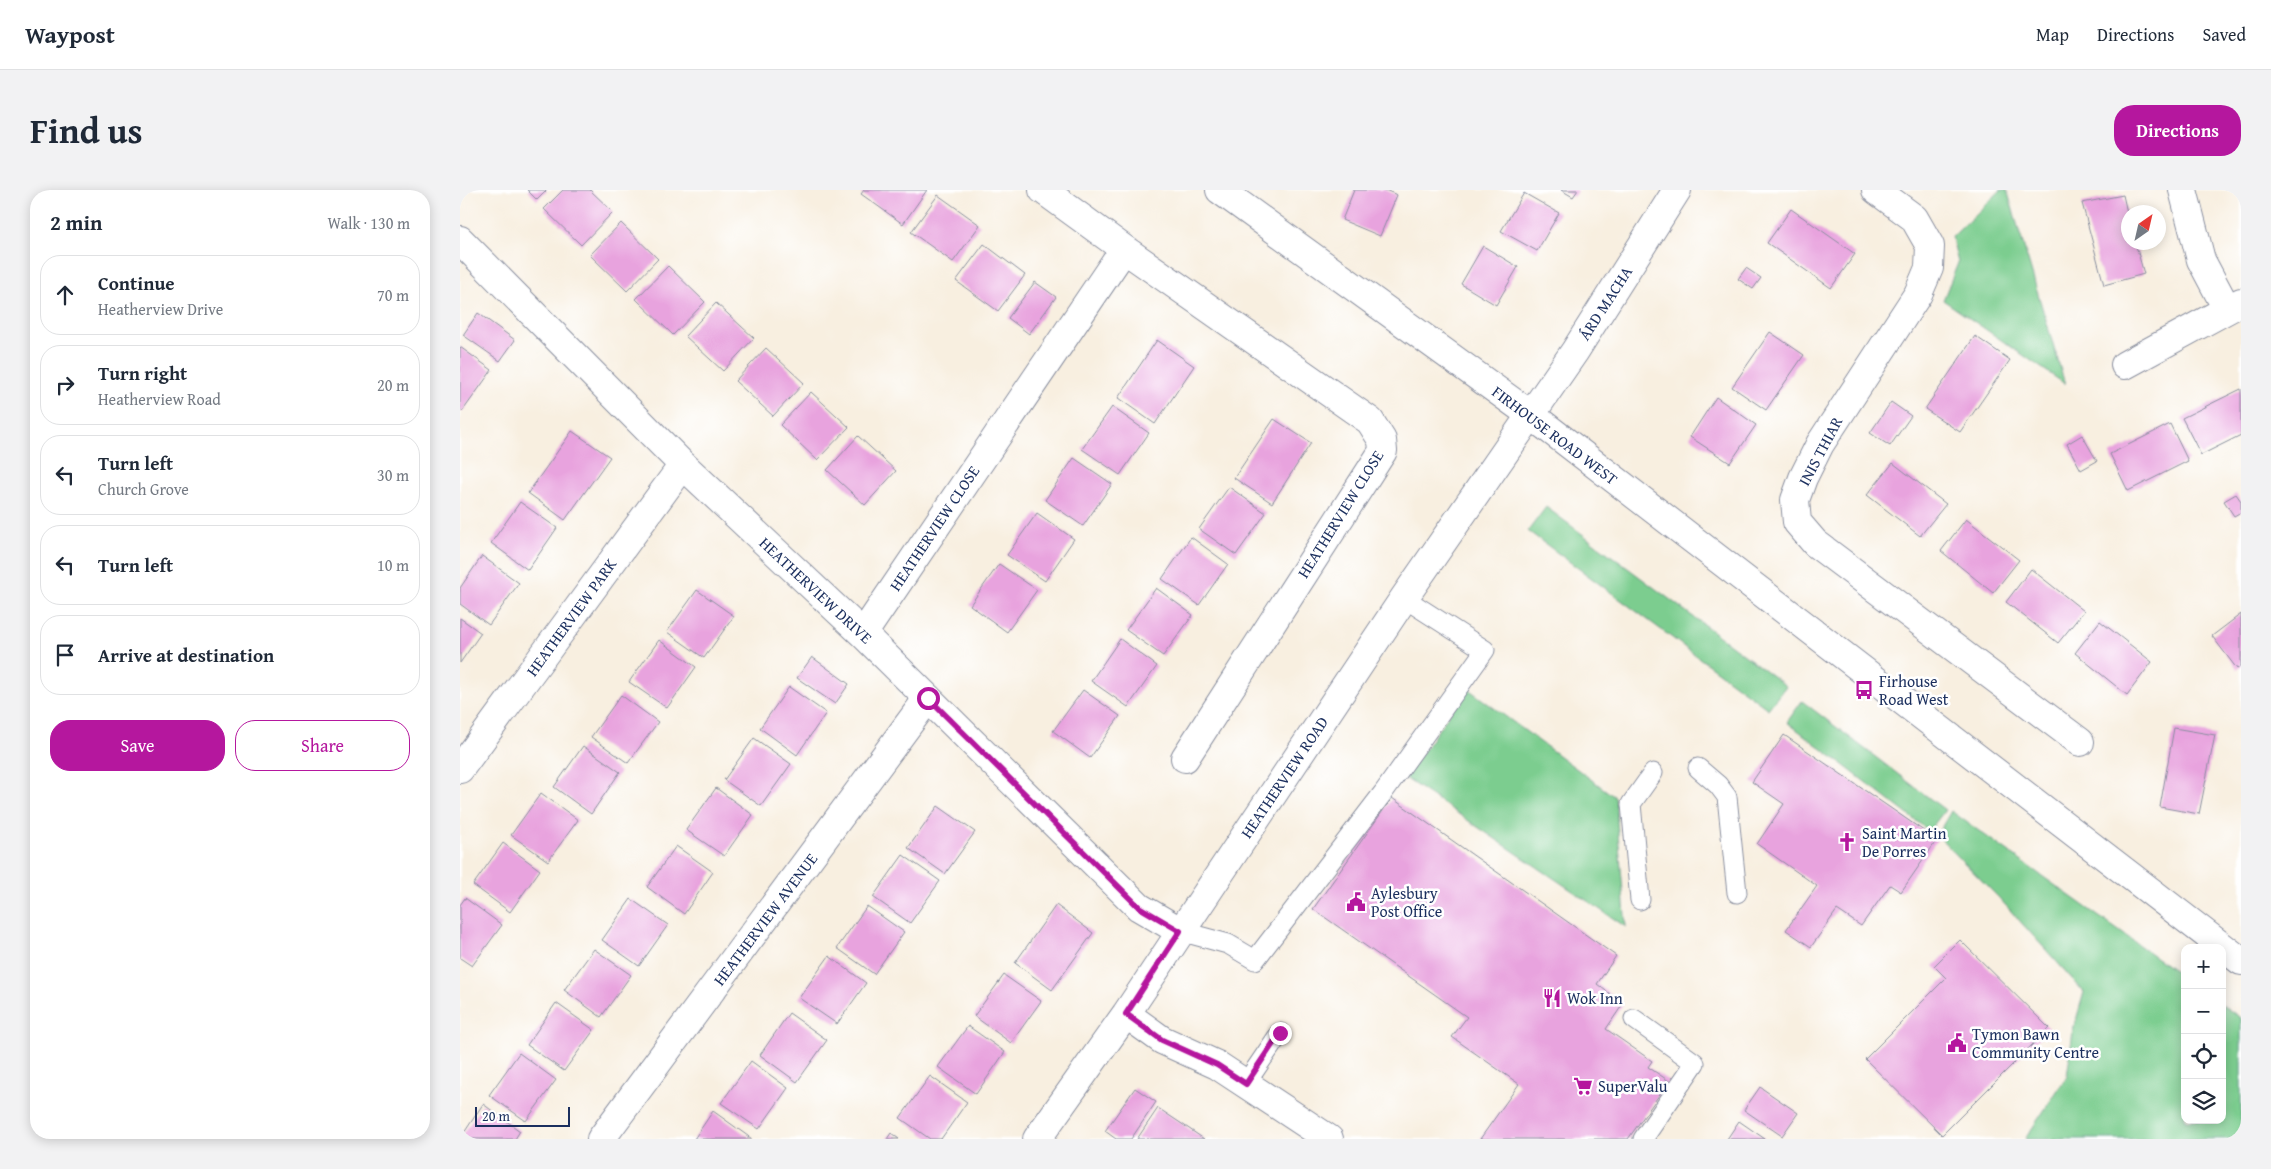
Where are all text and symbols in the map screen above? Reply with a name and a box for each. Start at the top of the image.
text: Waypost [25,17,115,52]
text: Map [2036,21,2069,48]
text: Directions [2097,21,2174,48]
text: Saved [2202,21,2246,48]
text: Find us [30,105,143,156]
button: Directions [2114,105,2241,156]
north arrow [2121,205,2166,250]
text: 2 min [50,207,102,238]
text: Walk · 130 m [327,211,410,235]
street label: ÁRD MACHA [1572,261,1638,345]
text: Continue [98,269,175,297]
icon: ahead [51,281,79,309]
text: 70 m [377,283,409,307]
text: Heatherview Drive [98,297,223,321]
text: Turn right [98,359,187,387]
icon: right [51,371,79,399]
text: 20 m [377,373,409,397]
street label: FIRHOUSE ROAD WEST [1487,380,1623,490]
text: Heatherview Road [98,387,221,411]
street label: INIS THIAR [1792,412,1849,490]
street label: HEATHERVIEW CLOSE [1291,445,1389,583]
text: Turn left [98,449,173,477]
icon: left [51,461,79,489]
street label: HEATHERVIEW CLOSE [883,461,985,595]
text: 30 m [377,463,409,487]
text: Church Grove [98,477,189,501]
street label: HEATHERVIEW DRIVE [754,531,878,649]
icon: left [51,551,79,579]
text: Turn left [98,551,173,579]
text: 10 m [377,553,409,577]
street label: HEATHERVIEW PARK [520,553,622,681]
icon: arrive [51,641,79,669]
text: Arrive at destination [98,641,274,669]
place label: Firhouse Road West [1879,669,1949,711]
bus stop icon: Firhouse Road West [1853,679,1875,701]
route start [917,687,940,710]
street label: HEATHERVIEW ROAD [1234,711,1334,843]
button: Save [50,720,225,771]
button: Share [235,720,410,771]
place label: Saint Martin De Porres [1862,821,1946,863]
church icon: Saint Martin De Porres [1836,831,1858,853]
street label: HEATHERVIEW AVENUE [707,848,823,990]
place label: Aylesbury Post Office [1371,881,1442,923]
public building icon: Aylesbury Post Office [1345,891,1367,913]
map controls [2181,944,2226,1124]
button: + [2181,944,2226,989]
place label: Wok Inn [1567,986,1623,1010]
restaurant icon: Wok Inn [1541,987,1563,1009]
button: − [2181,989,2226,1034]
route end [1269,1022,1292,1045]
place label: Tymon Bawn Community Centre [1972,1022,2099,1064]
public building icon: Tymon Bawn Community Centre [1946,1032,1968,1054]
button: locate [2181,1034,2226,1079]
place label: SuperValu [1598,1074,1668,1098]
supermarket icon: SuperValu [1572,1075,1594,1097]
button: layers [2181,1079,2226,1124]
scale bar [475,1104,570,1127]
text: 20 m [482,1106,510,1126]

